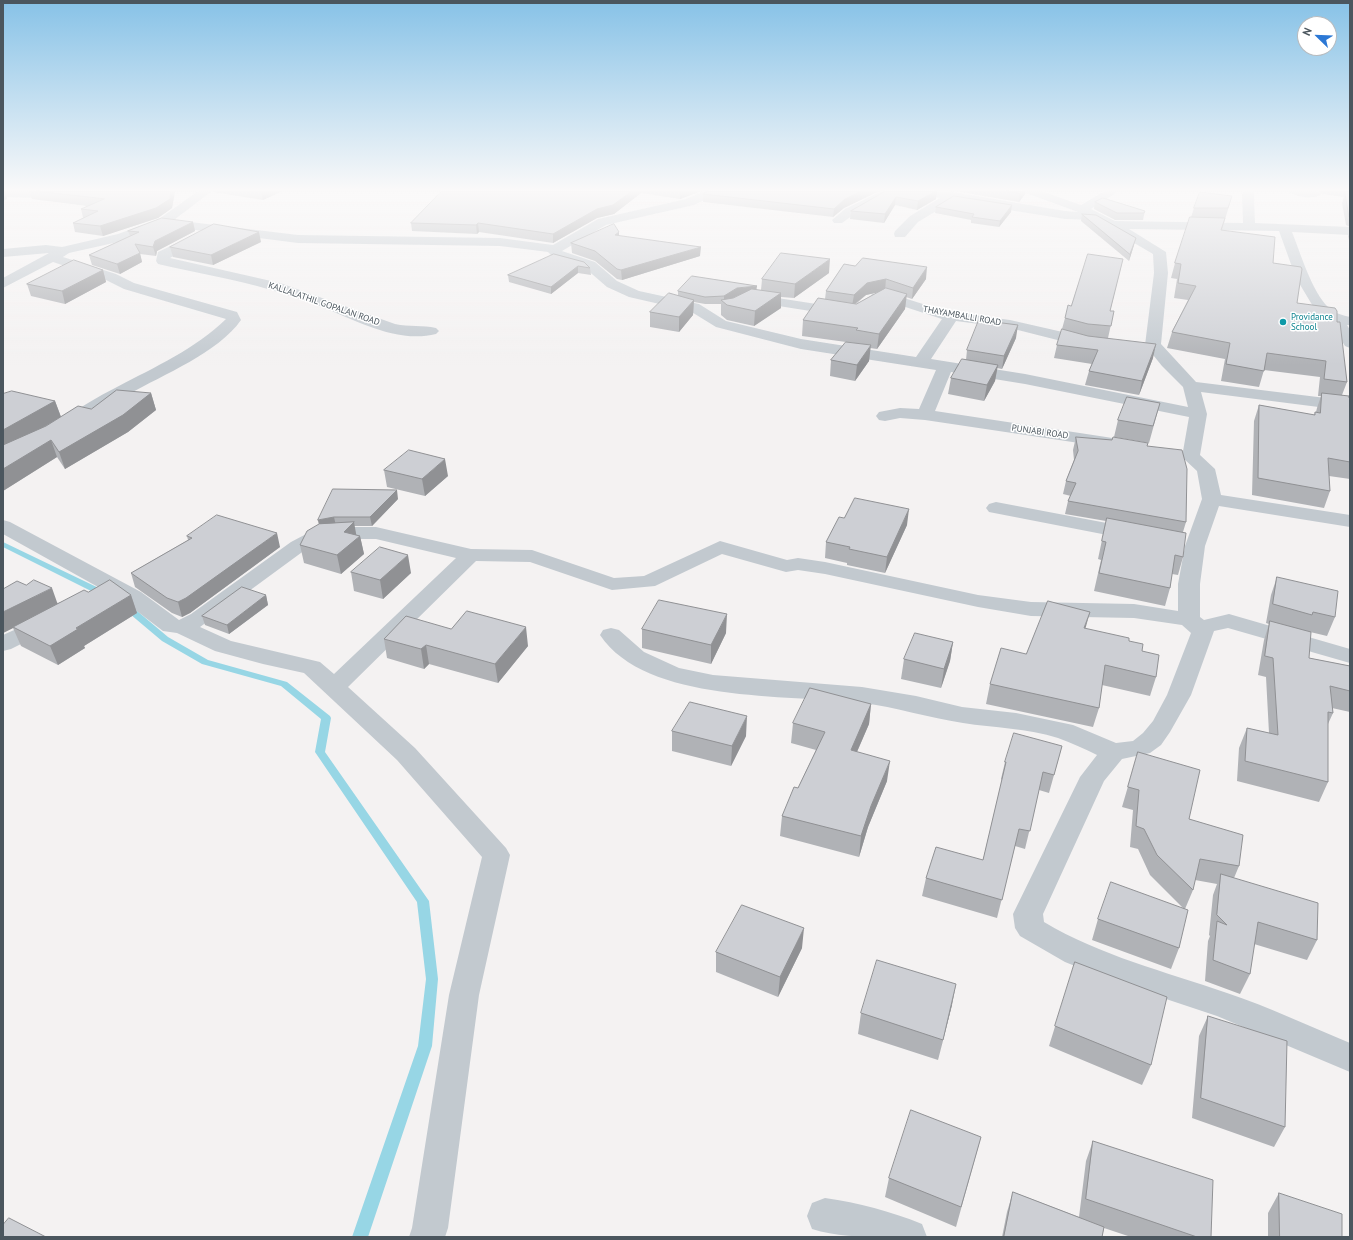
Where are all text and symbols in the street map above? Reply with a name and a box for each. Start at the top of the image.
north arrow [1297,16,1337,56]
text: N [1299,26,1315,38]
street label: KALLALATHIL GOPALAN ROAD [267,280,381,328]
street label: THAYAMBALLI ROAD [922,304,1002,328]
place label: Providance School [1291,312,1333,333]
marker: Providance School [1278,317,1288,327]
street label: PUNJABI ROAD [1011,423,1069,441]

